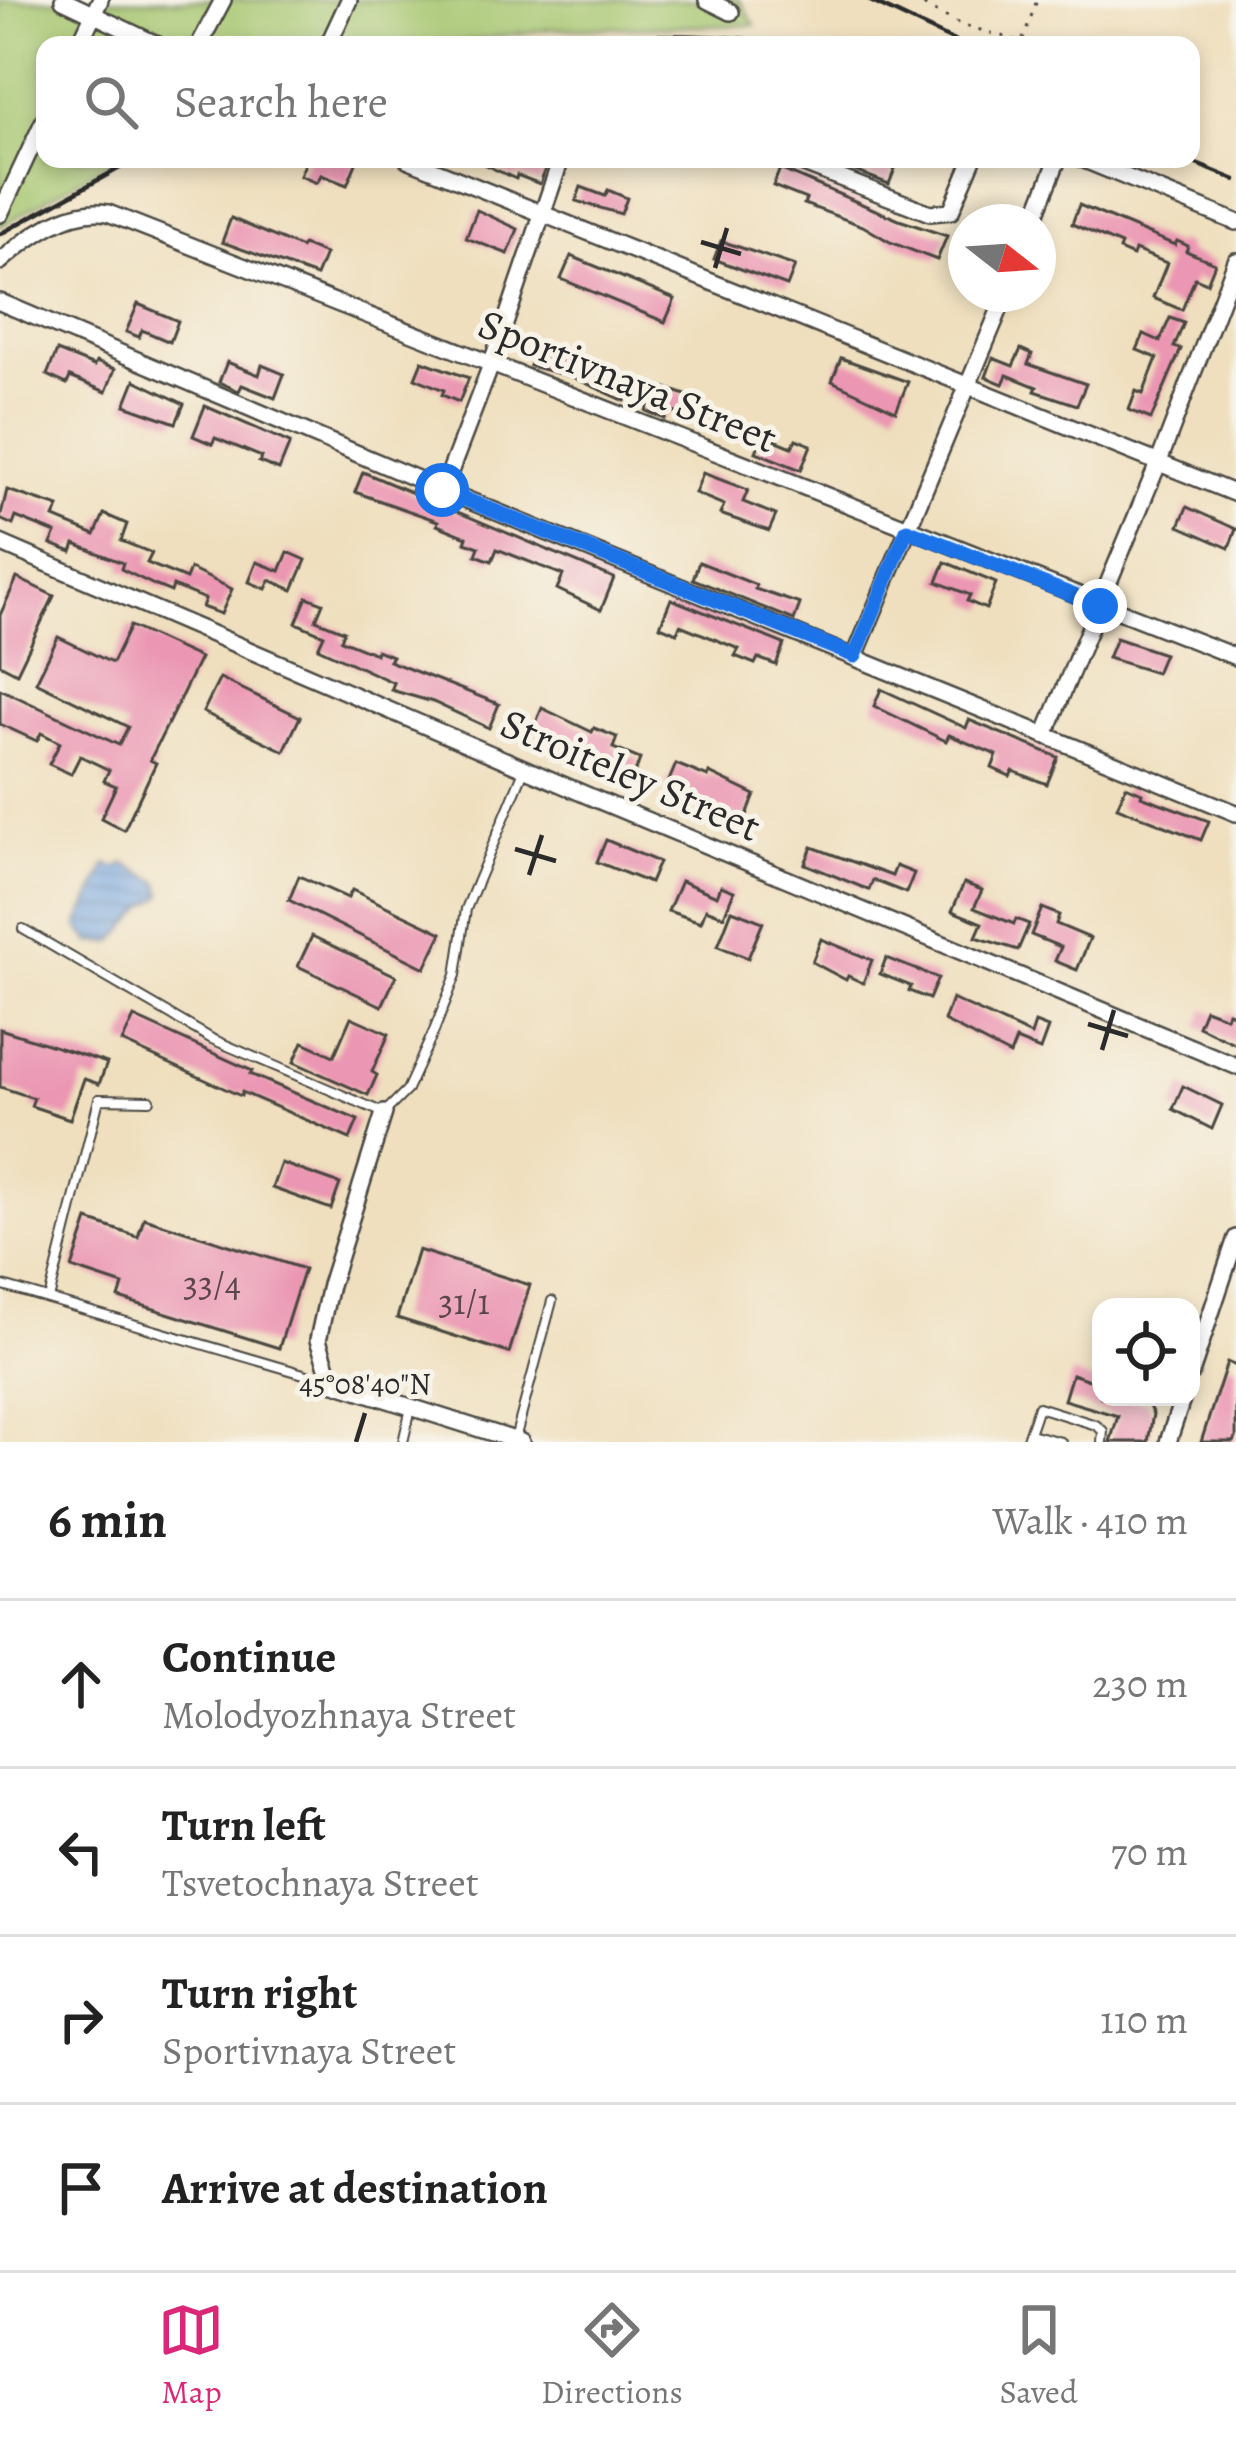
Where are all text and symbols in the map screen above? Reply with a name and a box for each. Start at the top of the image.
search box [36,36,1200,168]
icon: search [78,69,144,135]
text: Search here [174,71,388,133]
north arrow [948,204,1056,312]
street label: Sportivnaya Street [470,295,786,466]
route start [415,463,469,517]
route end [1073,579,1127,633]
street label: Stroiteley Street [492,694,769,855]
house number: 33/4 [183,1259,241,1308]
house number: 31/1 [438,1277,490,1326]
map controls [1092,1298,1200,1406]
button: locate [1092,1298,1200,1406]
text: 45°08'40"N [299,1364,431,1404]
text: 6 min [48,1485,167,1555]
text: Walk · 410 m [993,1494,1188,1547]
text: Continue [162,1626,336,1688]
icon: ahead [48,1651,114,1717]
text: 230 m [1092,1657,1188,1710]
text: Molodyozhnaya Street [162,1688,516,1741]
text: Turn left [162,1794,326,1856]
icon: left [48,1819,114,1885]
text: 70 m [1111,1825,1188,1878]
text: Tsvetochnaya Street [162,1856,479,1909]
text: Turn right [162,1962,357,2024]
icon: right [48,1987,114,2053]
text: 110 m [1100,1993,1188,2046]
text: Sportivnaya Street [162,2024,456,2077]
icon: arrive [48,2155,114,2221]
text: Arrive at destination [162,2157,548,2219]
tab: Map [158,2297,224,2414]
tab: Directions [541,2297,683,2414]
tab: Saved [999,2297,1078,2414]

